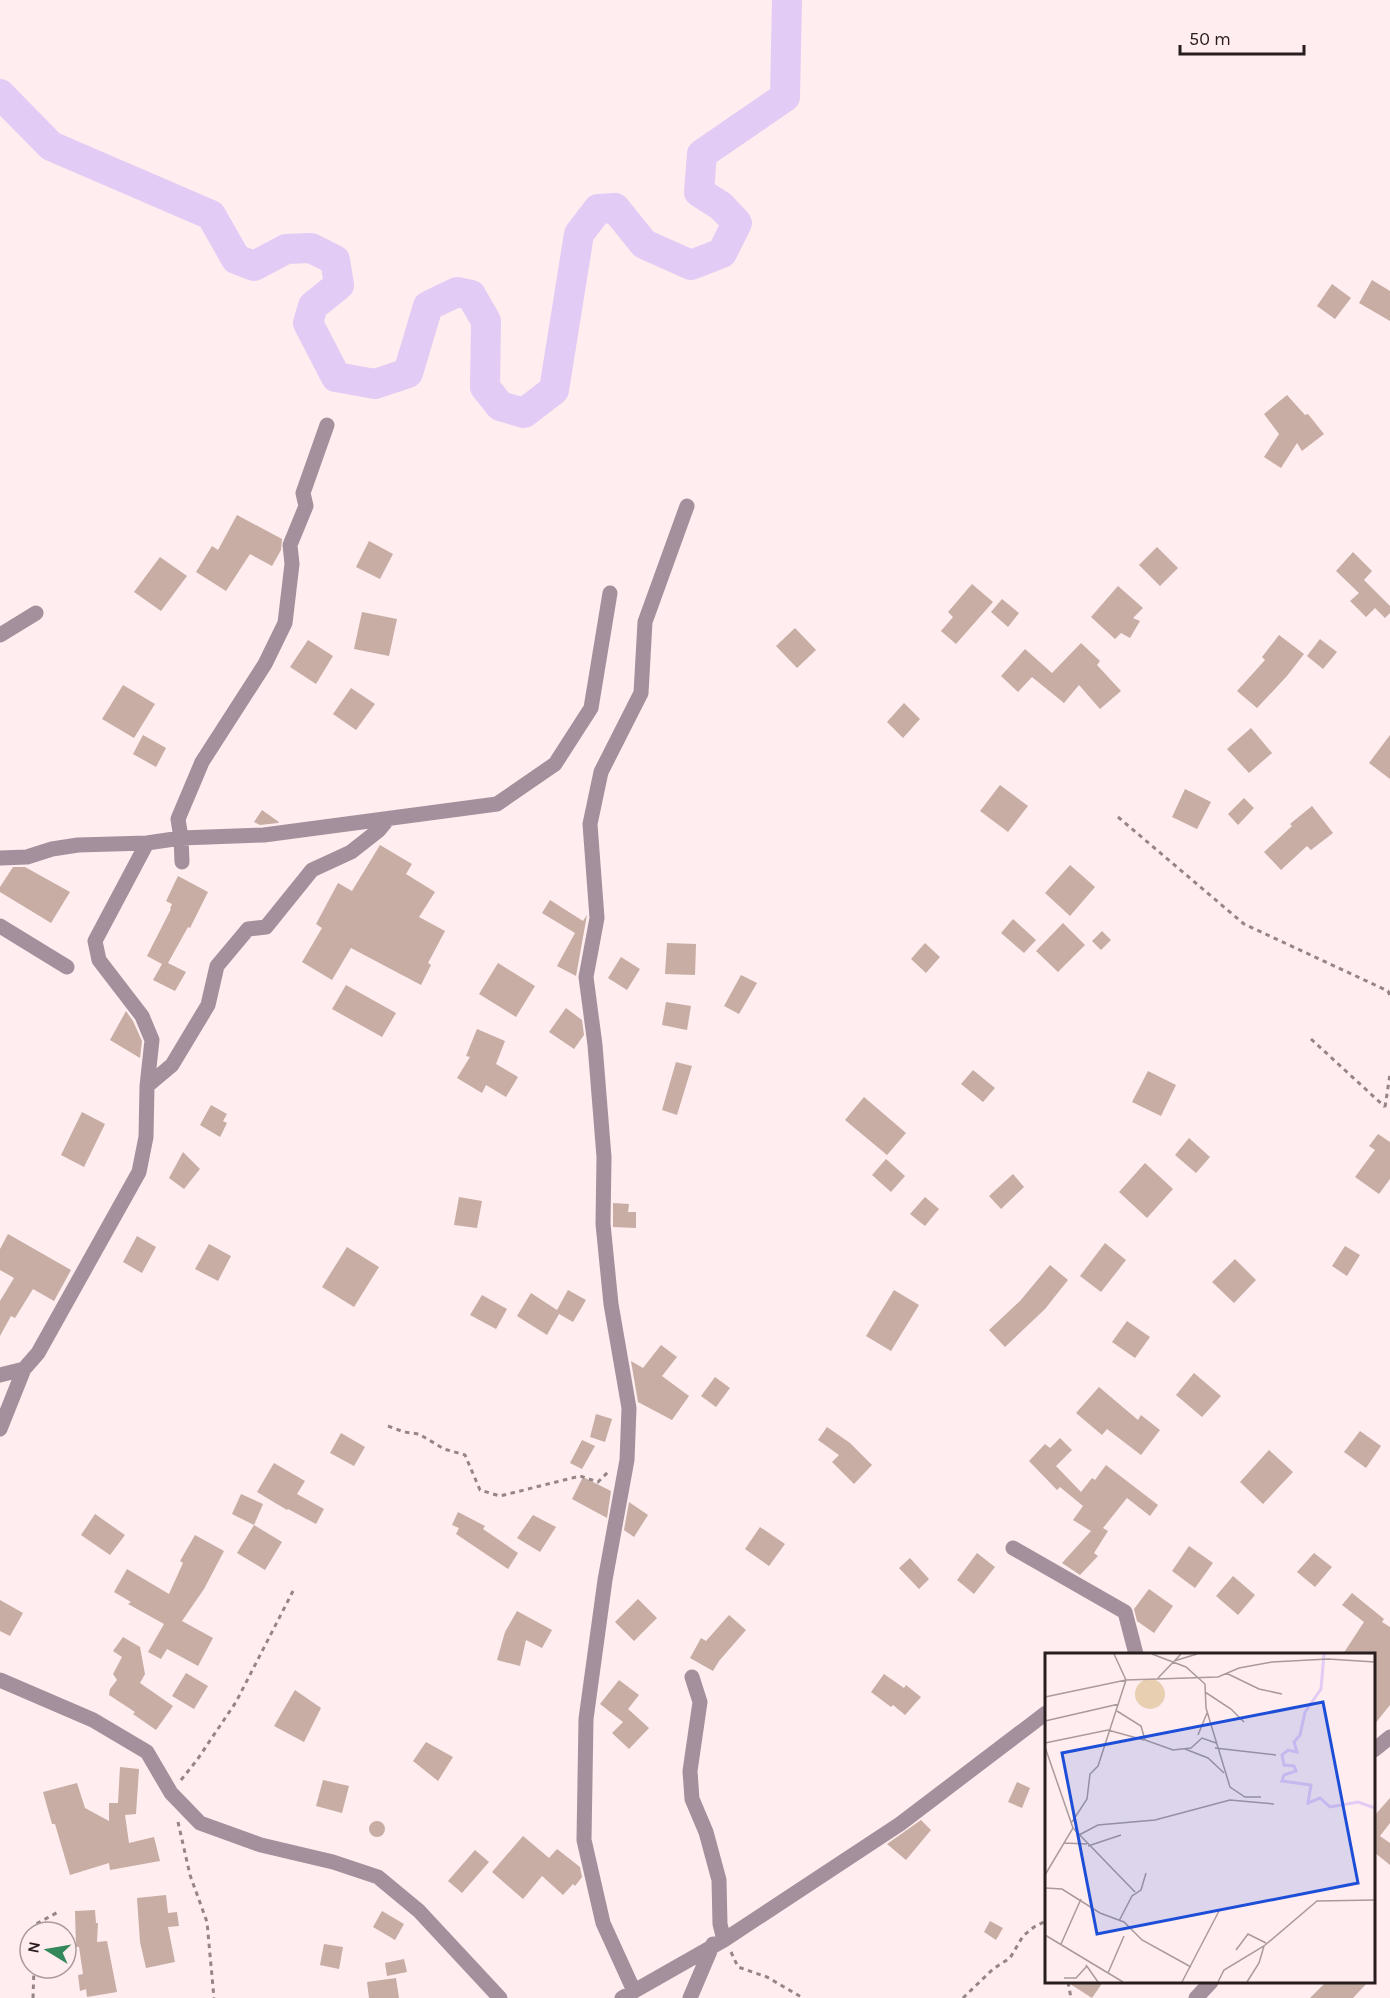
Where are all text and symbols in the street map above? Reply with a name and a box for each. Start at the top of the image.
scale bar [1180,18,1304,56]
text: 50 m [1189,28,1231,50]
inset map [1045,1653,1375,1983]
north arrow [18,1920,78,1980]
text: N [23,1940,44,1955]

